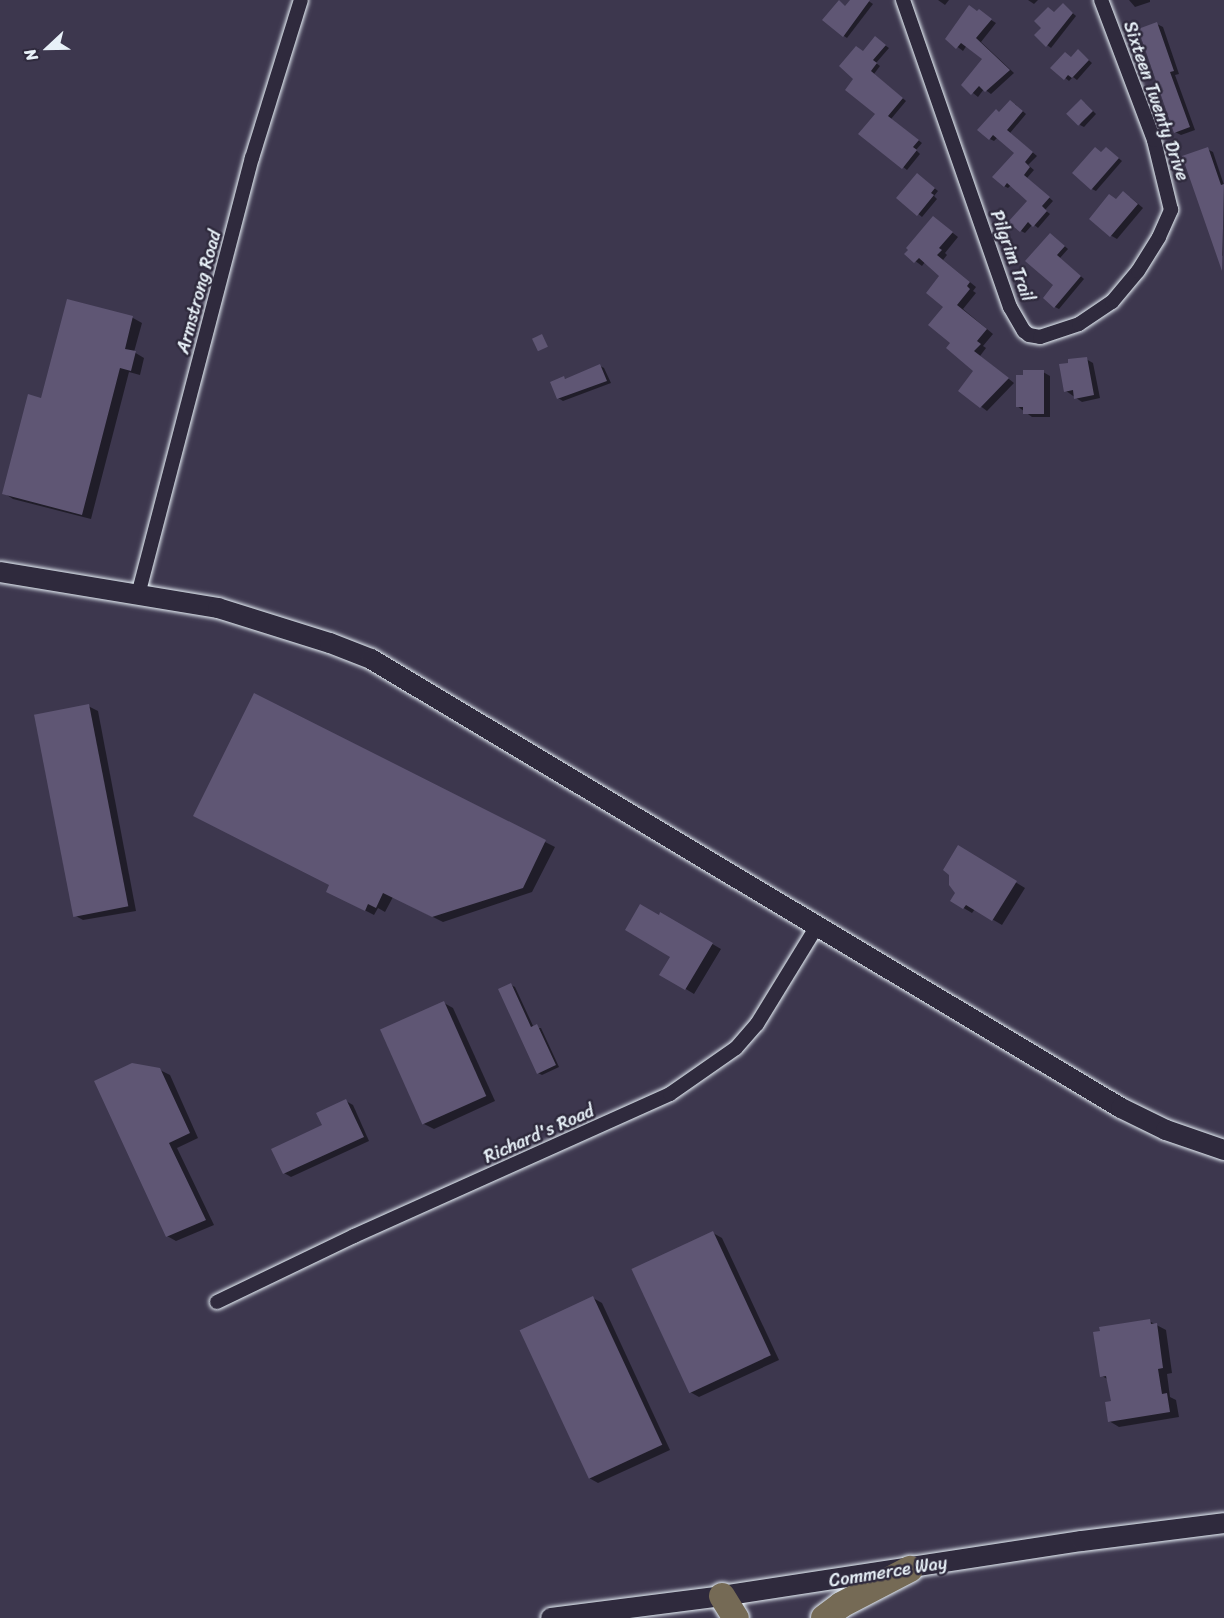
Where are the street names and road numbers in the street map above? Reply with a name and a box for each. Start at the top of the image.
street label: Sixteen Twenty Drive [1119,18,1193,184]
street label: Pilgrim Trail [985,207,1039,305]
street label: Armstrong Road [172,228,226,356]
street label: Richard's Road [480,1100,598,1168]
street label: Commerce Way [827,1552,949,1592]

